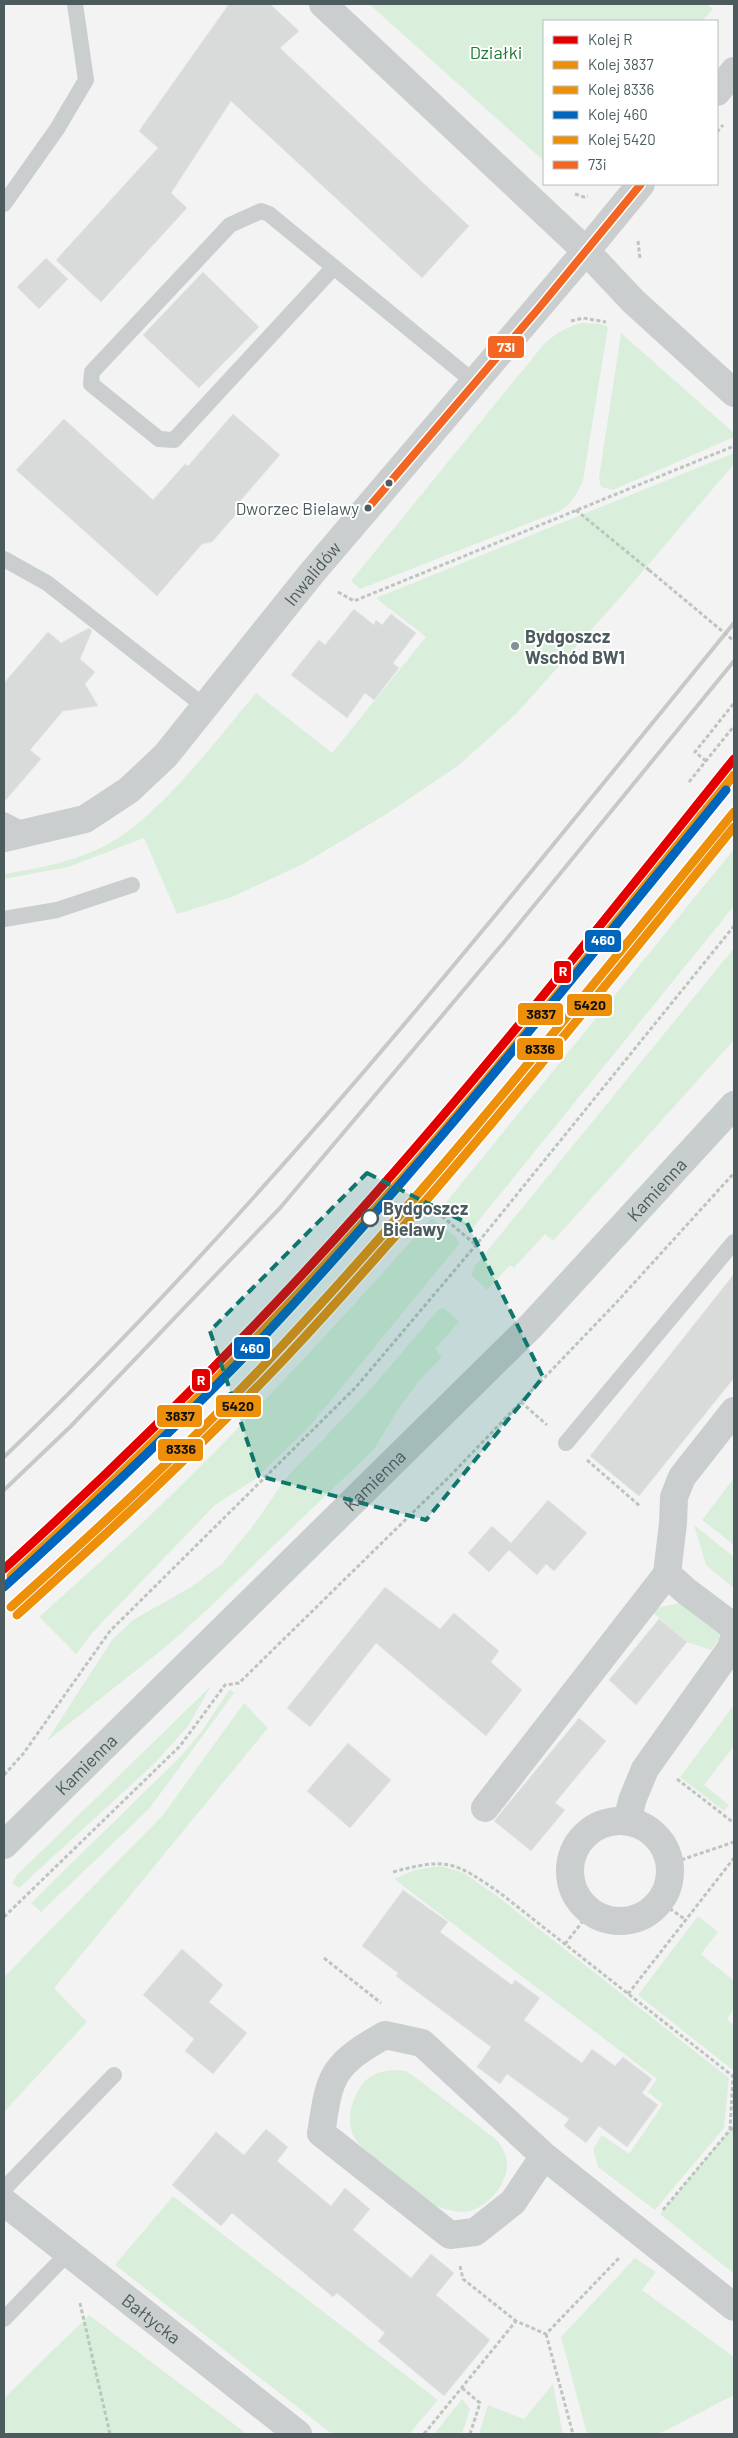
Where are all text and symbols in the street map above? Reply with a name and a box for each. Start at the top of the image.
legend [543,20,718,185]
text: Kolej R [588,30,632,48]
park label: Działki [470,41,522,63]
text: Kolej 3837 [588,55,654,73]
text: Kolej 8336 [588,80,654,98]
text: Kolej 460 [588,105,648,123]
text: Kolej 5420 [588,130,656,148]
text: 73i [588,155,607,173]
line badge: 73i [487,335,525,359]
text: 73i [497,338,515,355]
unlabelled marker [384,478,394,488]
place label: Dworzec Bielawy [236,498,359,518]
marker: Dworzec Bielawy [363,503,373,513]
street label: Inwalidów [279,537,345,610]
place label: Bydgoszcz Wschód BW1 [525,625,625,668]
marker: Bydgoszcz Wschód BW1 [509,640,521,652]
line badge: 460 [584,929,622,953]
text: 460 [591,931,615,948]
line badge: R [553,960,572,984]
text: R [559,962,568,979]
line badge: 5420 [566,993,613,1017]
text: 5420 [574,996,606,1013]
line badge: 3837 [517,1002,564,1026]
text: 3837 [526,1005,556,1022]
line badge: 8336 [516,1037,564,1061]
text: 8336 [525,1040,556,1057]
street label: Kamienna [622,1153,691,1226]
place label: Bydgoszcz Bielawy [383,1197,468,1240]
marker: Bydgoszcz Bielawy [361,1209,379,1227]
line badge: 460 [233,1336,271,1360]
text: 460 [240,1339,264,1356]
line badge: R [191,1368,211,1392]
text: R [197,1371,206,1388]
line badge: 5420 [215,1394,262,1418]
text: 5420 [222,1397,254,1414]
line badge: 3837 [156,1404,203,1428]
text: 3837 [165,1407,195,1424]
line badge: 8336 [157,1438,204,1462]
text: 8336 [166,1440,197,1457]
street label: Kamienna [339,1445,410,1515]
street label: Kamienna [50,1729,121,1799]
street label: Bałtycka [118,2289,185,2348]

